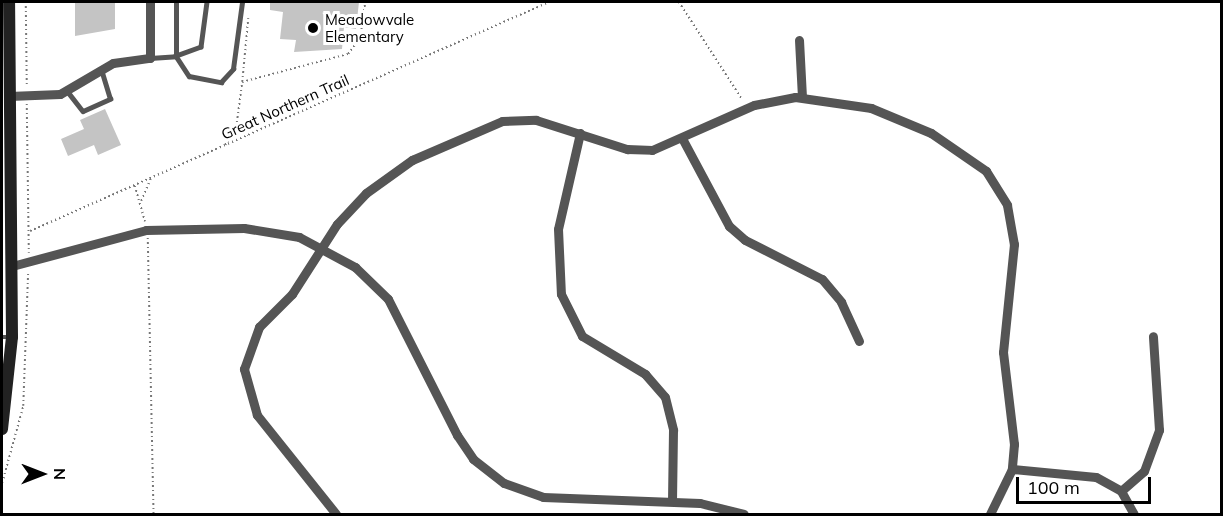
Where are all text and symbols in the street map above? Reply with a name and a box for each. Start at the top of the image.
place label: Meadowvale Elementary [325,10,414,45]
marker: Meadowvale Elementary [306,21,320,35]
street label: Great Northern Trail [218,71,352,143]
north arrow [12,444,72,504]
scale bar [1019,465,1154,503]
text: N [50,468,70,480]
text: 100 m [1027,476,1080,499]

